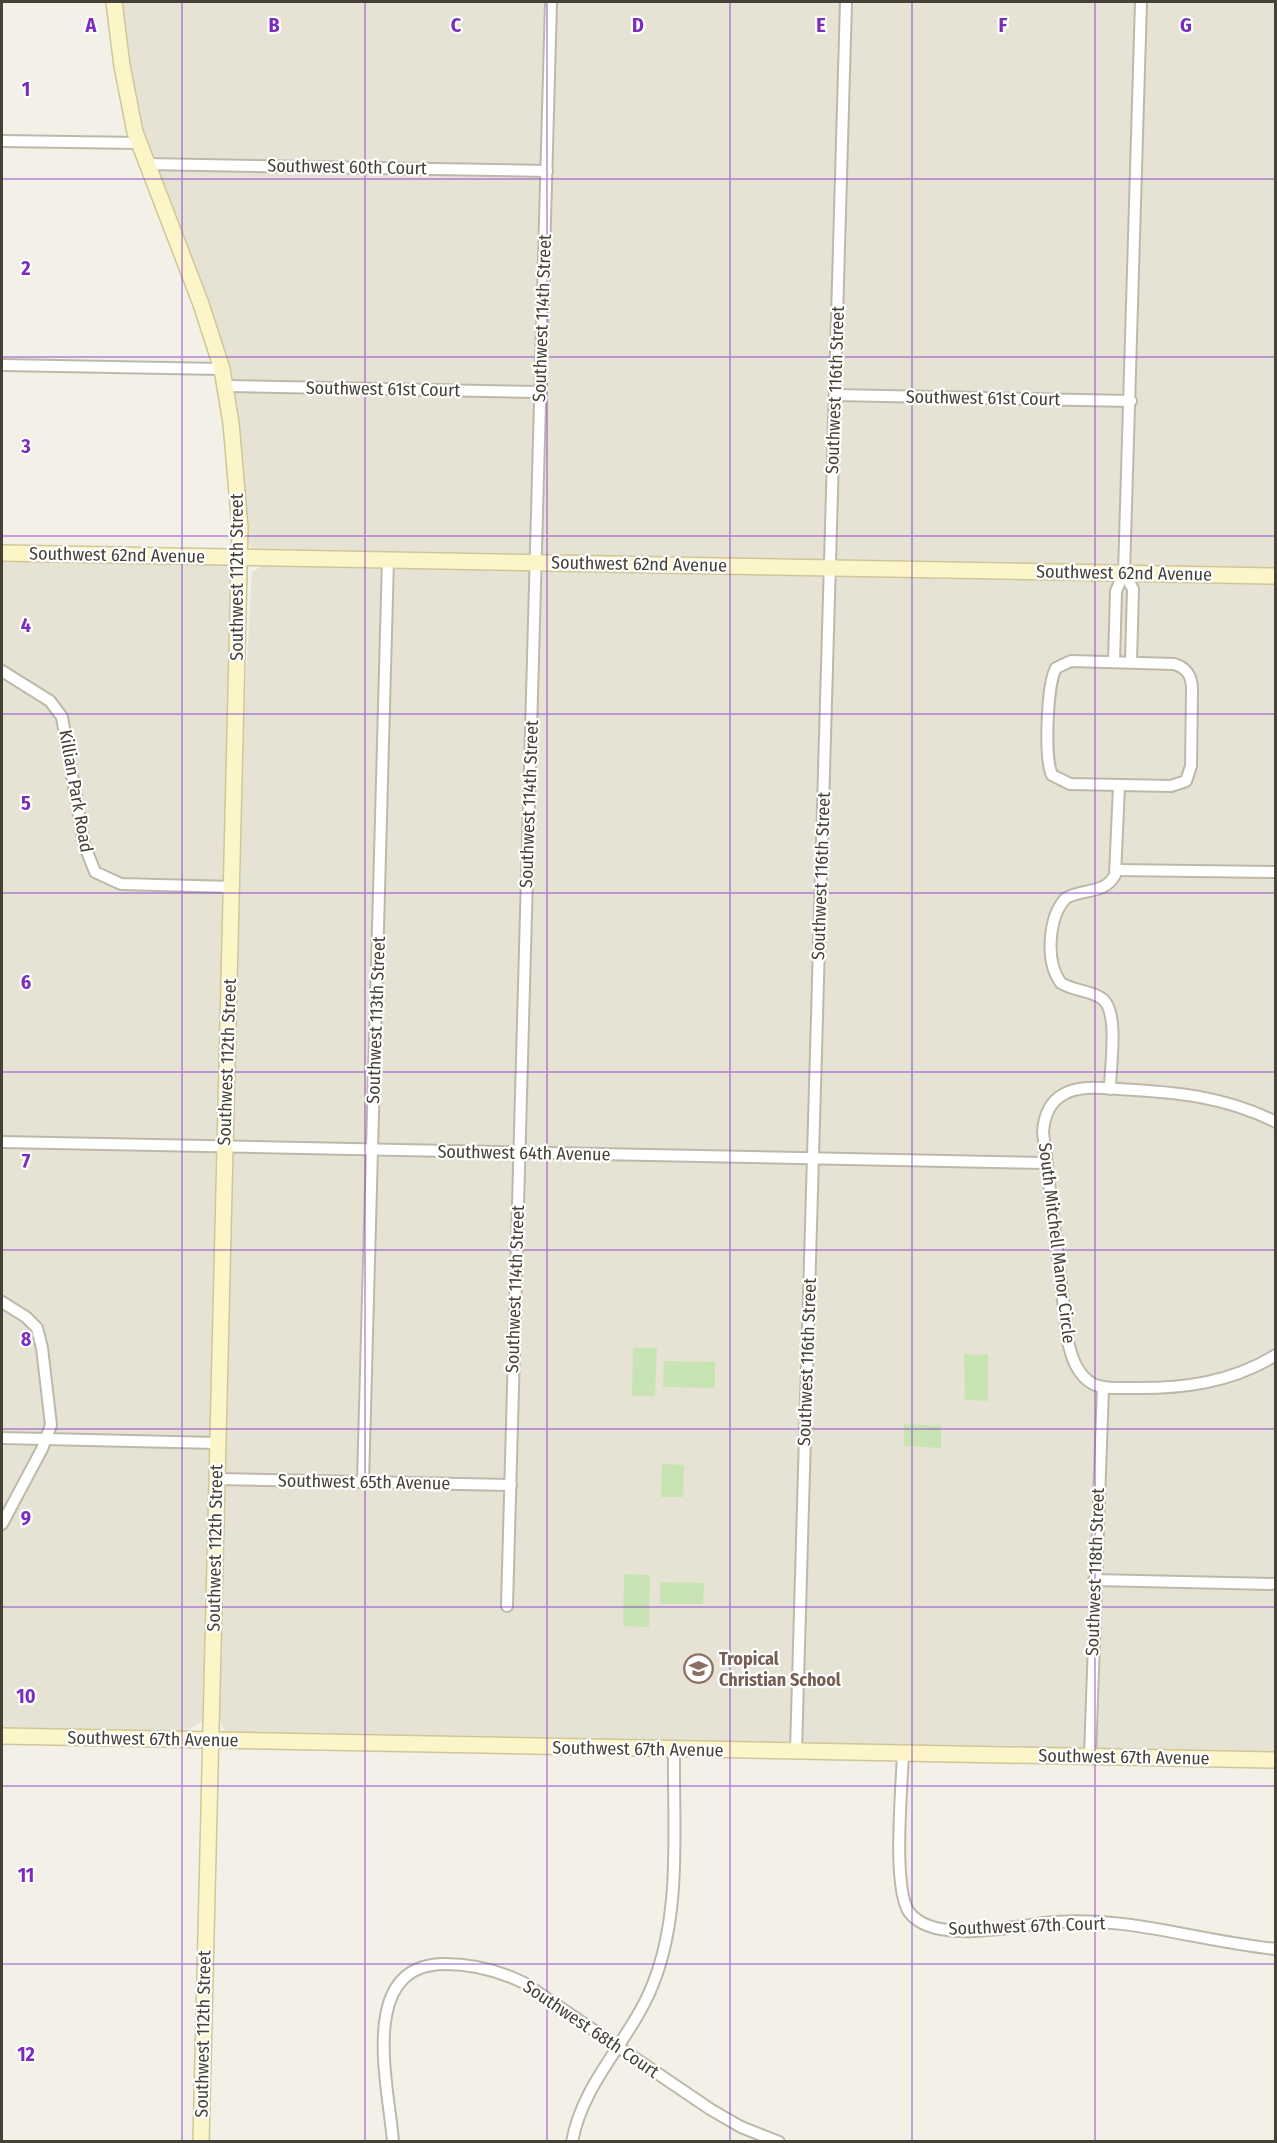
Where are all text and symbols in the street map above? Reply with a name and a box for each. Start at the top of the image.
text: A [85,13,98,37]
text: B [268,13,280,37]
text: C [451,13,462,37]
text: D [632,13,644,37]
text: E [816,13,826,37]
text: F [999,13,1008,37]
text: G [1180,13,1192,37]
text: 1 [22,77,30,101]
street label: Southwest 60th Court [267,155,427,179]
street label: Southwest 114th Street [528,234,556,402]
text: 2 [20,256,31,280]
street label: Southwest 116th Street [821,305,849,474]
street label: Southwest 61st Court [306,377,461,401]
street label: Southwest 61st Court [906,386,1061,410]
text: 3 [20,434,31,458]
street label: Southwest 112th Street [226,493,248,661]
street label: Southwest 62nd Avenue [29,542,205,568]
street label: Southwest 62nd Avenue [551,551,727,577]
street label: Southwest 62nd Avenue [1036,560,1212,586]
text: 4 [21,613,31,637]
street label: Southwest 114th Street [515,720,543,888]
street label: Killian Park Road [54,728,98,854]
text: 5 [21,791,31,815]
street label: Southwest 116th Street [807,791,835,960]
street label: Southwest 113th Street [362,936,390,1104]
text: 6 [21,970,31,994]
street label: Southwest 112th Street [213,978,241,1146]
street label: Southwest 64th Avenue [437,1140,611,1166]
street label: South Mitchell Manor Circle [1034,1141,1080,1345]
text: 7 [22,1149,31,1173]
street label: Southwest 114th Street [501,1205,529,1373]
street label: Southwest 116th Street [793,1277,821,1446]
text: 8 [21,1327,32,1351]
street label: Southwest 112th Street [203,1464,227,1632]
street label: Southwest 65th Avenue [278,1469,450,1495]
street label: Southwest 118th Street [1081,1487,1109,1656]
text: 9 [21,1506,31,1530]
place label: Tropical Christian School [719,1648,841,1691]
school or university icon: Tropical Christian School [682,1653,714,1685]
text: 10 [16,1684,36,1708]
street label: Southwest 67th Avenue [67,1727,239,1751]
street label: Southwest 67th Avenue [552,1737,724,1761]
street label: Southwest 67th Avenue [1038,1745,1210,1769]
text: 11 [18,1863,34,1887]
street label: Southwest 67th Court [948,1912,1106,1940]
street label: Southwest 112th Street [191,1950,215,2118]
street label: Southwest 68th Court [519,1975,663,2083]
text: 12 [17,2042,35,2066]

